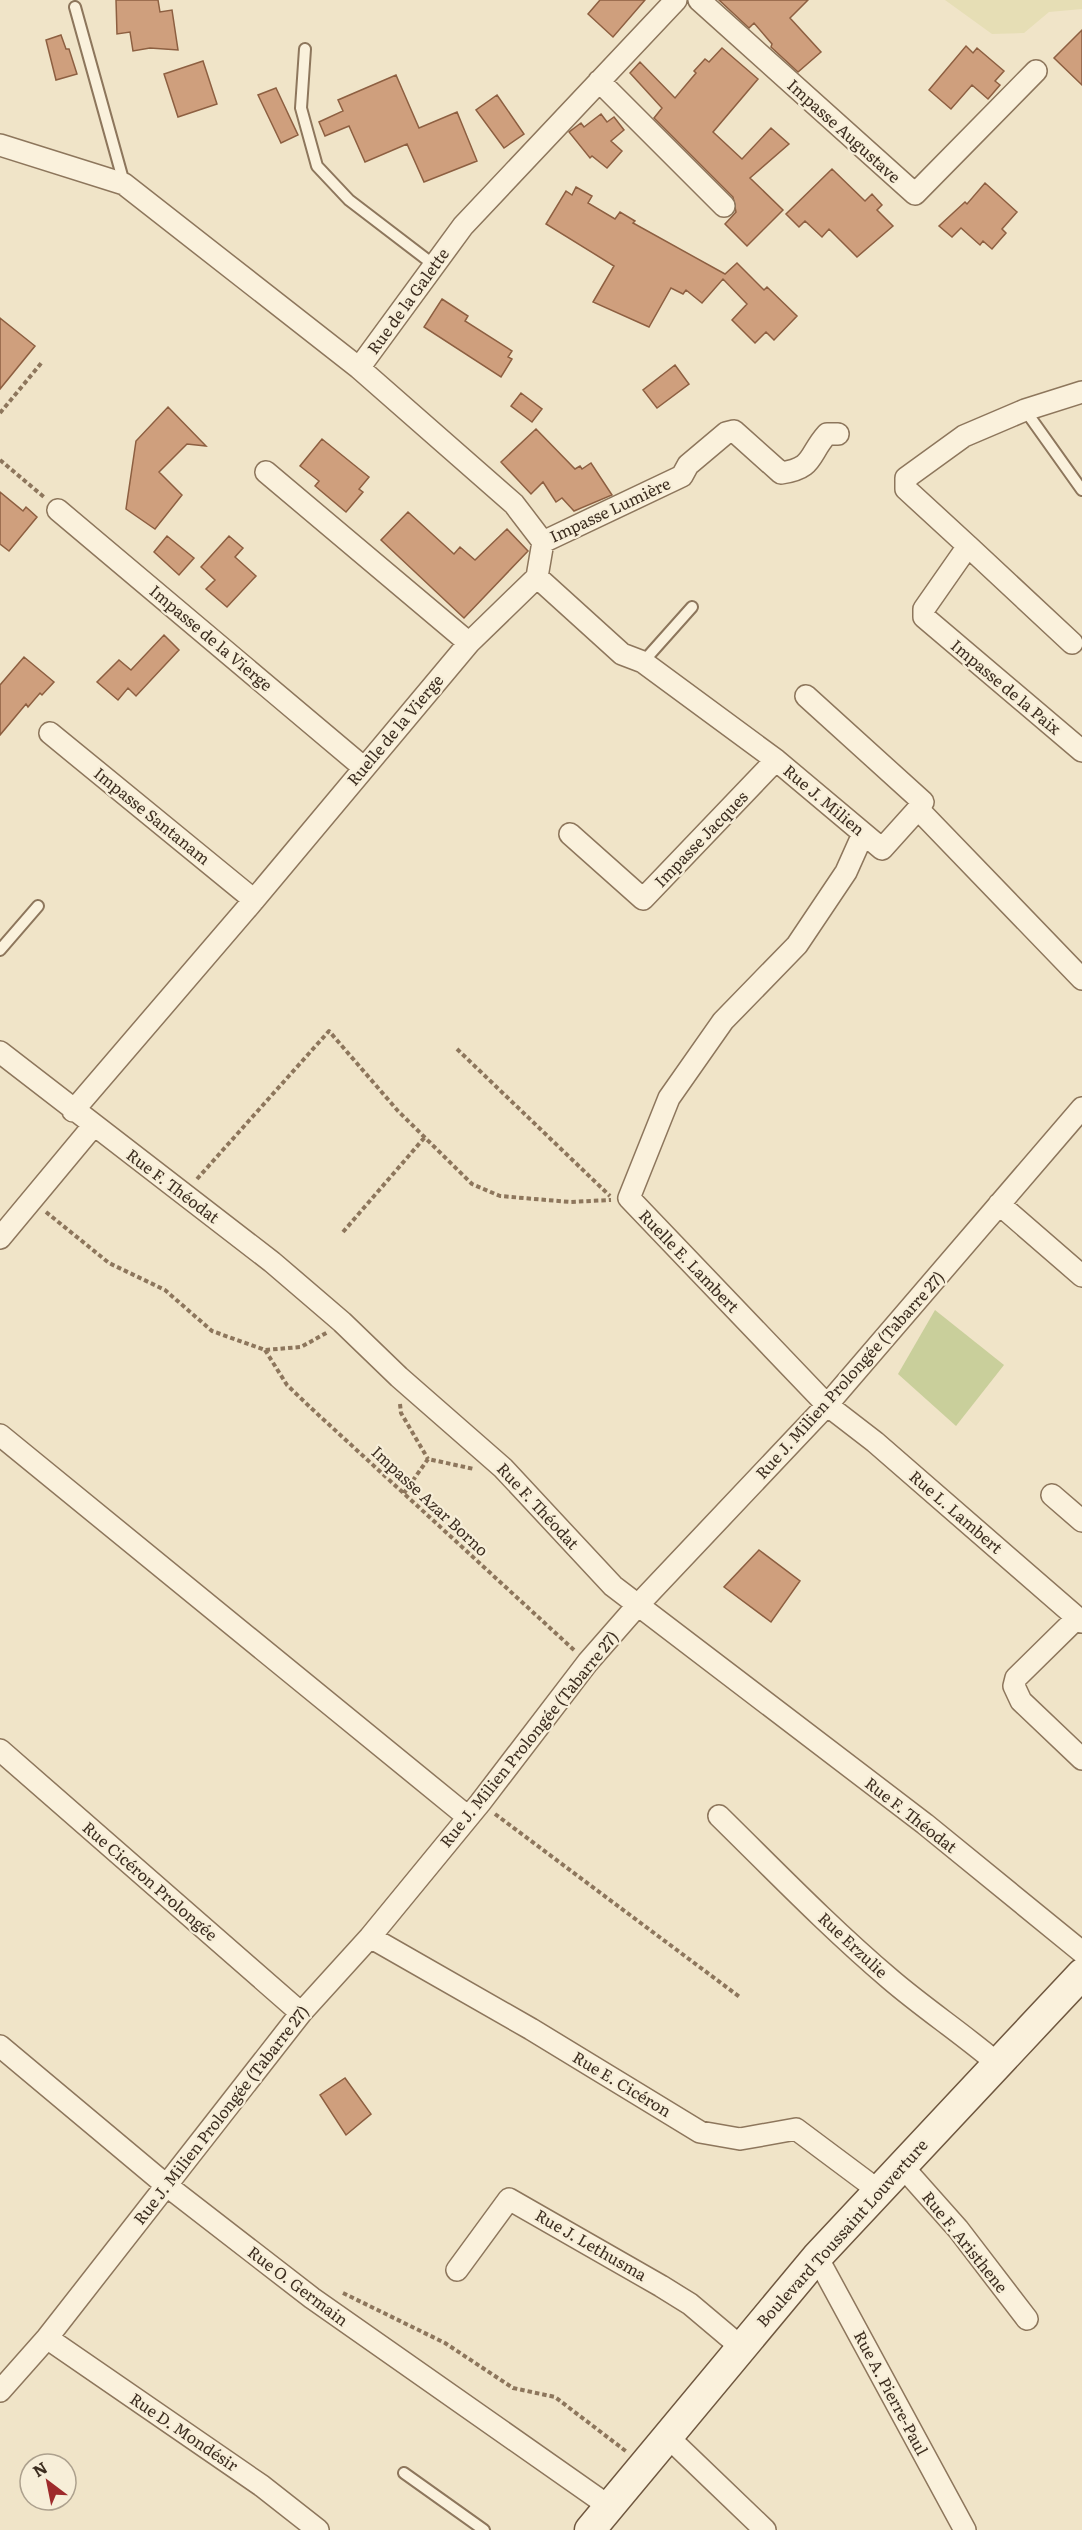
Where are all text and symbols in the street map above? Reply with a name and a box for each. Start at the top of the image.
street label: Impasse Augustave [783,73,907,188]
street label: Rue de la Galette [360,242,454,358]
street label: Impasse Lumière [545,471,674,548]
street label: Impasse de la Vierge [145,579,278,696]
street label: Impasse de la Paix [946,633,1068,740]
street label: Ruelle de la Vierge [340,668,448,790]
street label: Rue J. Milien [779,758,871,841]
street label: Impasse Santanam [89,761,216,870]
street label: Impasse Jacques [648,785,753,892]
street label: Rue F. Théodat [122,1142,226,1229]
street label: Ruelle E. Lambert [634,1203,746,1318]
street label: Rue J. Milien Prolongée (Tabarre 27) [749,1265,949,1484]
street label: Impasse Azar Borno [367,1440,495,1561]
street label: Rue F. Théodat [492,1456,586,1555]
street label: Rue L. Lambert [905,1464,1009,1559]
street label: Rue J. Milien Prolongée (Tabarre 27) [433,1625,623,1852]
street label: Rue F. Théodat [860,1771,963,1858]
street label: Rue Cicéron Prolongée [78,1815,223,1946]
street label: Rue Erzulie [814,1906,894,1983]
street label: Rue J. Milien Prolongée (Tabarre 27) [127,2000,314,2229]
street label: Rue E. Cicéron [569,2044,677,2122]
street label: Boulevard Toussaint Louverture [750,2133,932,2332]
street label: Rue F. Aristhene [917,2185,1014,2297]
street label: Rue J. Lethusma [531,2202,652,2286]
street label: Rue O. Germain [243,2239,354,2331]
street label: Rue A. Pierre-Paul [849,2326,935,2459]
street label: Rue D. Mondésir [126,2386,244,2477]
north arrow [18,2452,78,2512]
text: N [27,2455,52,2482]

